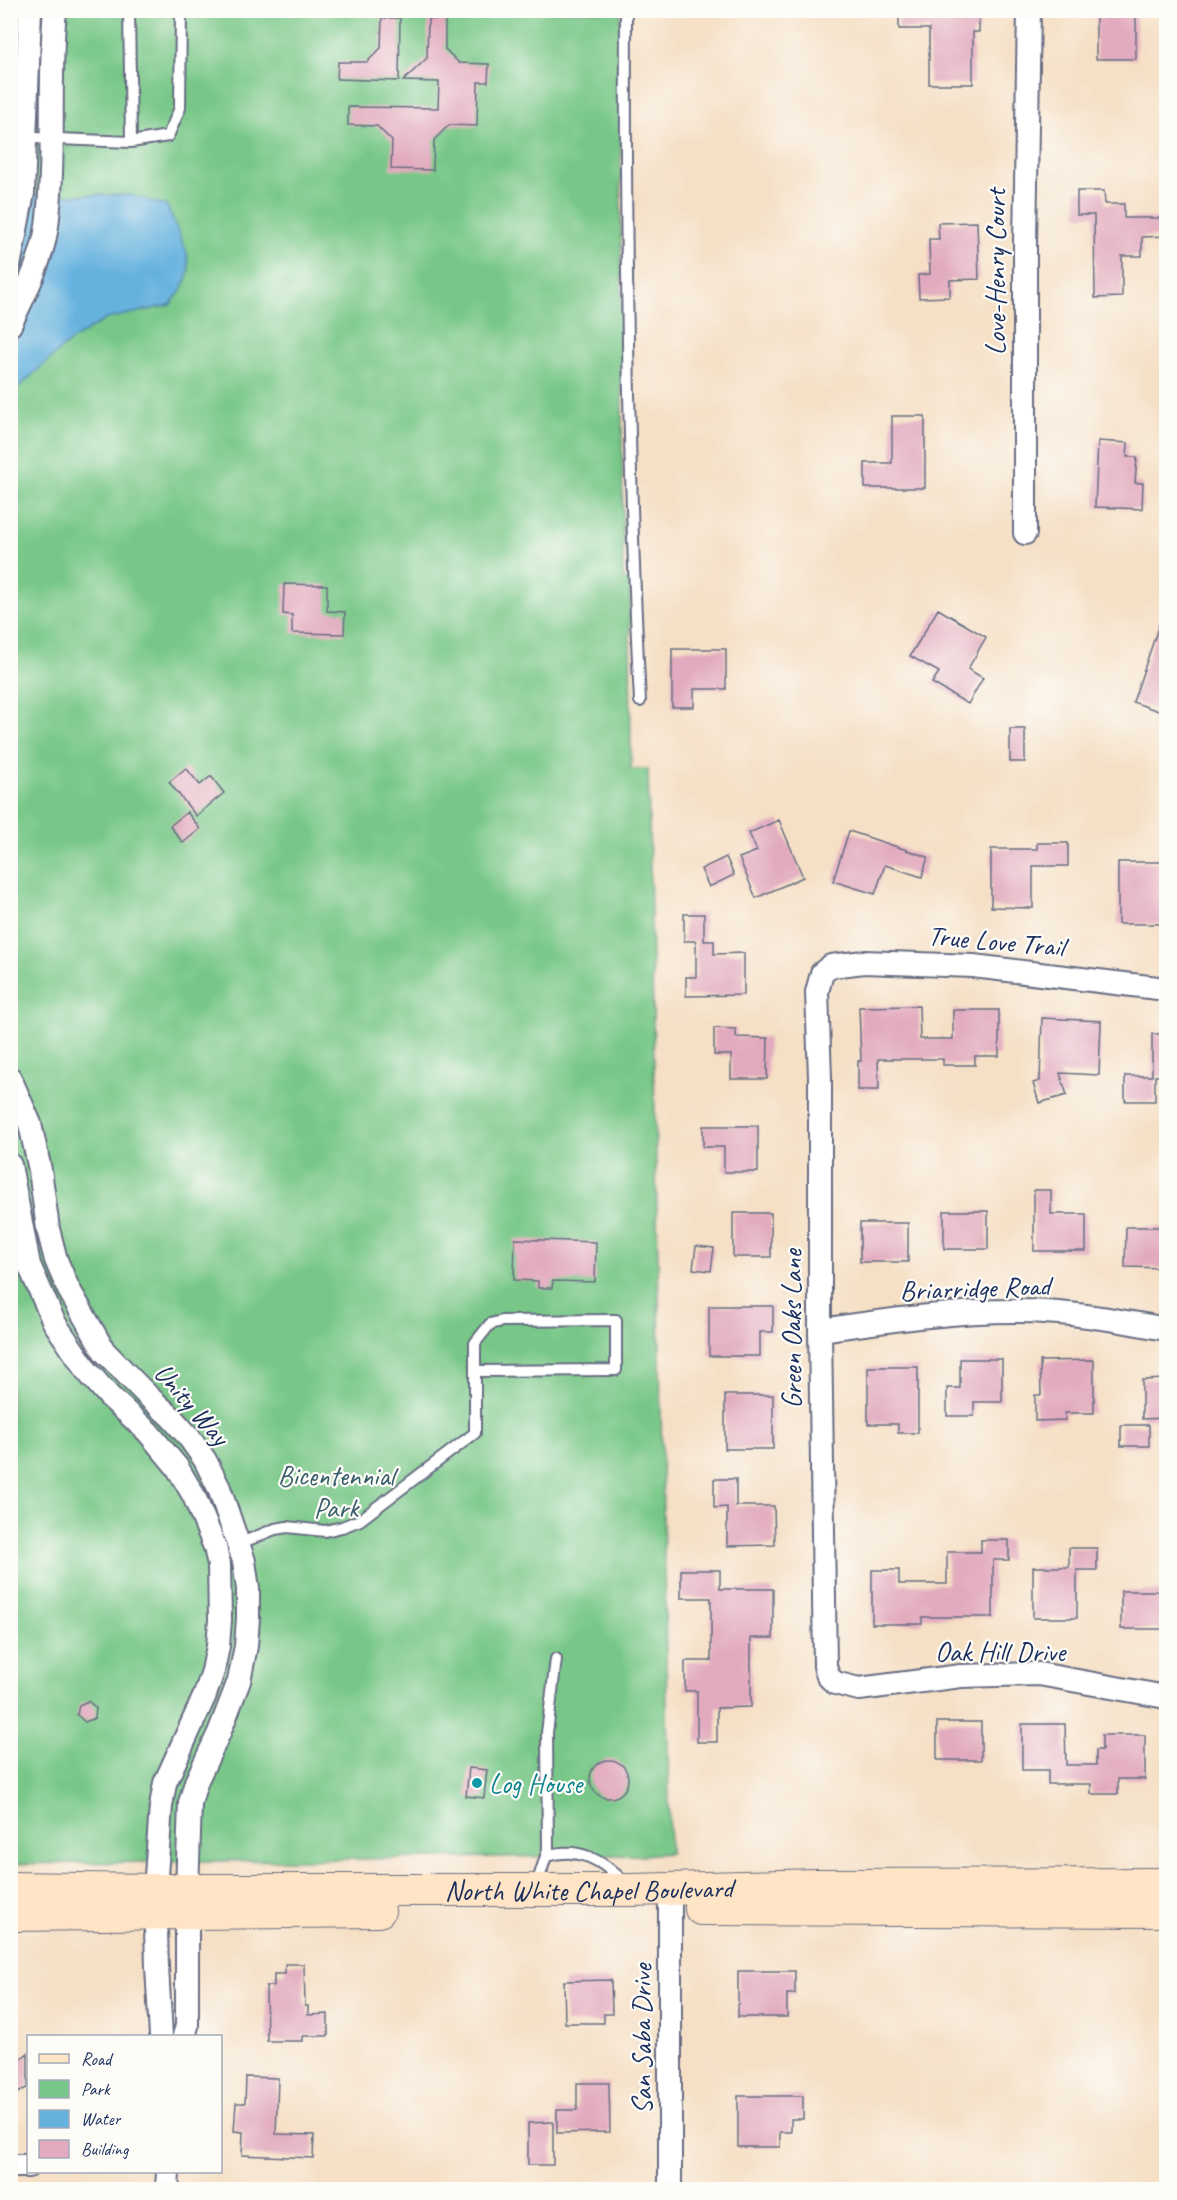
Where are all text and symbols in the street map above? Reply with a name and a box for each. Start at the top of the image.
street label: Love-Henry Court [978,186,1013,355]
street label: True Love Trail [926,918,1071,965]
street label: Green Oaks Lane [774,1248,809,1409]
street label: Briarridge Road [899,1268,1055,1308]
street label: Unity Way [147,1356,239,1454]
park label: Bicentennial Park [278,1458,400,1525]
street label: Oak Hill Drive [935,1634,1067,1669]
place label: Log House [489,1766,584,1801]
marker: Log House [470,1776,484,1790]
street label: North White Chapel Boulevard [445,1870,738,1908]
street label: San Saba Drive [624,1962,659,2114]
legend [27,2035,222,2173]
text: Road [81,2048,114,2070]
text: Park [81,2078,111,2100]
text: Water [81,2108,122,2130]
text: Building [81,2138,130,2160]

